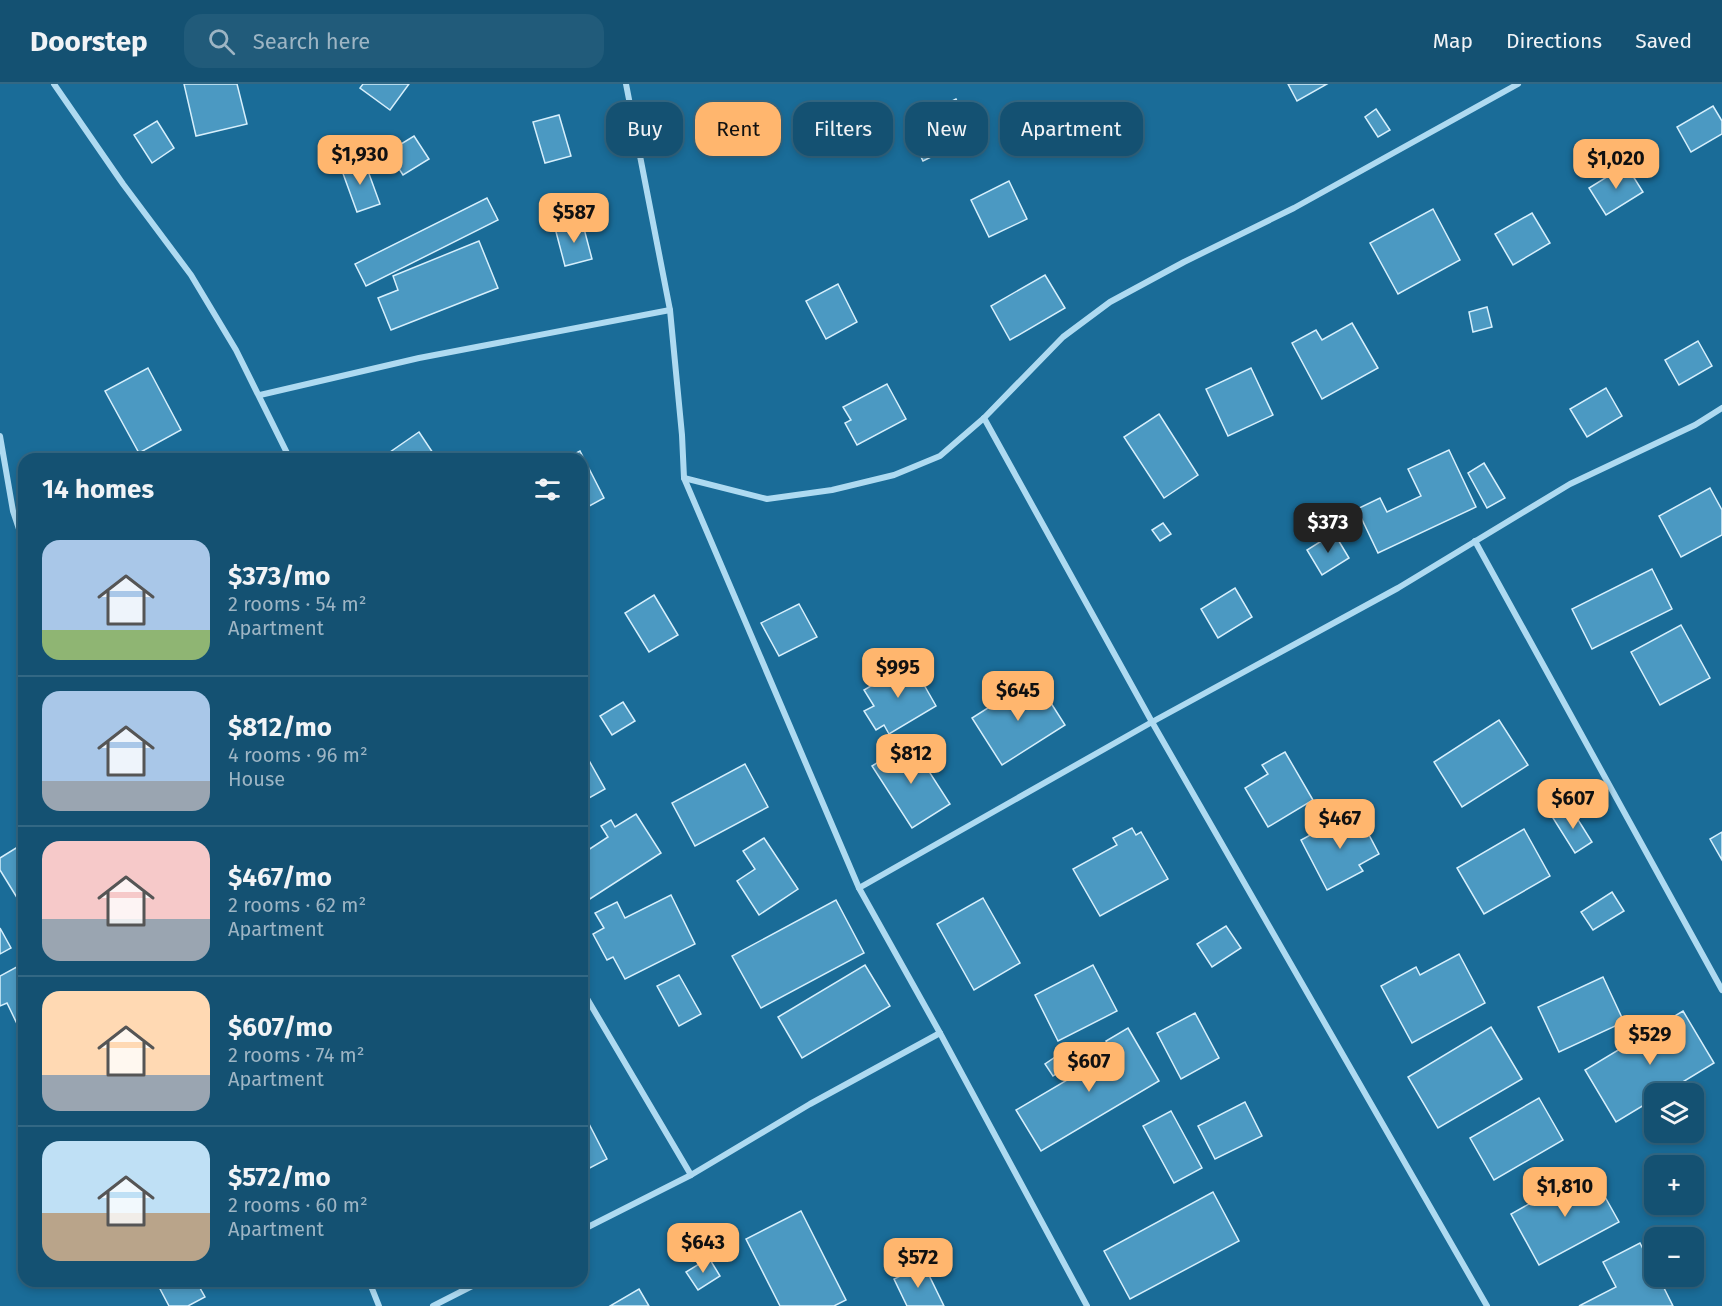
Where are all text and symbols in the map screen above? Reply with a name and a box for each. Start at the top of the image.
search box [184,14,604,68]
text: Doorstep [30,25,148,58]
icon: search [205,25,238,58]
text: Search here [253,28,370,55]
text: Map [1433,28,1473,54]
text: Directions [1506,28,1602,54]
text: Saved [1635,28,1692,54]
chip: Buy [606,102,683,156]
chip: Rent [695,102,781,156]
chip: Filters [793,102,893,156]
chip: New [905,102,988,156]
chip: Apartment [1000,102,1143,156]
pin: $1,930 [311,135,409,186]
pin: $1,020 [1567,139,1665,190]
text: $1,930 [332,142,388,166]
text: $1,020 [1587,146,1645,170]
pin: $587 [538,193,610,244]
text: $587 [553,200,595,224]
icon: filters [531,473,564,506]
text: 14 homes [42,474,154,505]
pin: $373 [1292,503,1364,554]
text: $373 [1308,510,1348,534]
text: $373/mo [228,561,331,592]
icon: home [90,564,162,636]
text: 2 rooms · 54 m² [228,592,367,616]
text: Apartment [228,616,324,640]
pin: $995 [862,648,934,699]
text: $995 [876,655,920,679]
pin: $645 [982,671,1054,722]
text: $645 [996,678,1040,702]
text: $812/mo [228,712,332,743]
icon: home [90,715,162,787]
pin: $812 [875,734,947,785]
text: $812 [890,741,932,765]
text: 4 rooms · 96 m² [228,743,368,767]
text: House [228,767,285,791]
pin: $607 [1537,779,1609,830]
text: $607 [1552,786,1594,810]
pin: $467 [1304,799,1376,850]
text: $467 [1319,806,1361,830]
text: $467/mo [228,862,332,893]
icon: home [90,865,162,937]
text: 2 rooms · 62 m² [228,893,366,917]
text: Apartment [228,917,324,941]
text: $607/mo [228,1012,333,1043]
icon: home [90,1015,162,1087]
pin: $529 [1614,1015,1686,1066]
text: $529 [1629,1022,1671,1046]
pin: $607 [1053,1042,1125,1093]
text: 2 rooms · 74 m² [228,1043,365,1067]
text: $607 [1068,1049,1110,1073]
text: Apartment [228,1067,324,1091]
map controls [1644,1083,1704,1287]
button: layers [1644,1083,1704,1143]
button: + [1644,1155,1704,1215]
text: $572/mo [228,1162,331,1193]
icon: home [90,1165,162,1237]
pin: $1,810 [1516,1167,1614,1218]
text: $1,810 [1537,1174,1593,1198]
text: 2 rooms · 60 m² [228,1193,368,1217]
text: Apartment [228,1217,324,1241]
pin: $643 [667,1223,739,1274]
button: − [1644,1227,1704,1287]
text: $643 [681,1230,725,1254]
pin: $572 [882,1238,954,1289]
text: $572 [898,1245,938,1269]

